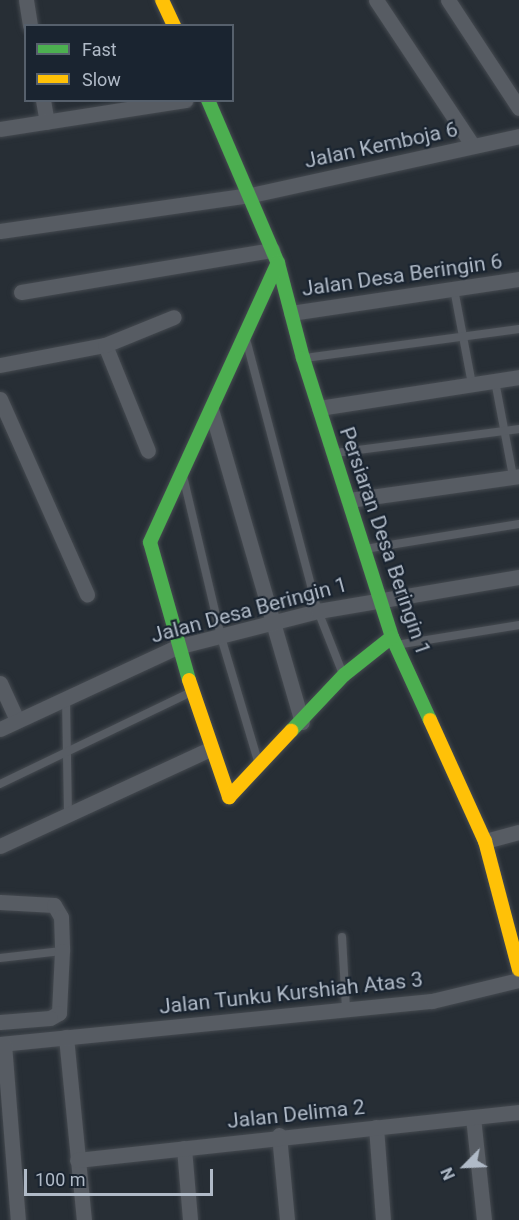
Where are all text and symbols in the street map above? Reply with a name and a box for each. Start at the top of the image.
legend [24,24,234,102]
text: Fast [82,39,117,60]
text: Slow [82,69,121,90]
street label: Jalan Kemboja 6 [302,116,460,174]
street label: Jalan Desa Beringin 6 [300,248,504,302]
street label: Persiaran Desa Beringin 1 [334,424,436,658]
street label: Jalan Desa Beringin 1 [148,572,350,648]
street label: Jalan Tunku Kurshiah Atas 3 [158,967,424,1019]
street label: Jalan Delima 2 [226,1094,366,1134]
north arrow [435,1136,495,1196]
scale bar [27,1157,216,1195]
text: N [437,1165,459,1183]
text: 100 m [35,1169,86,1190]

